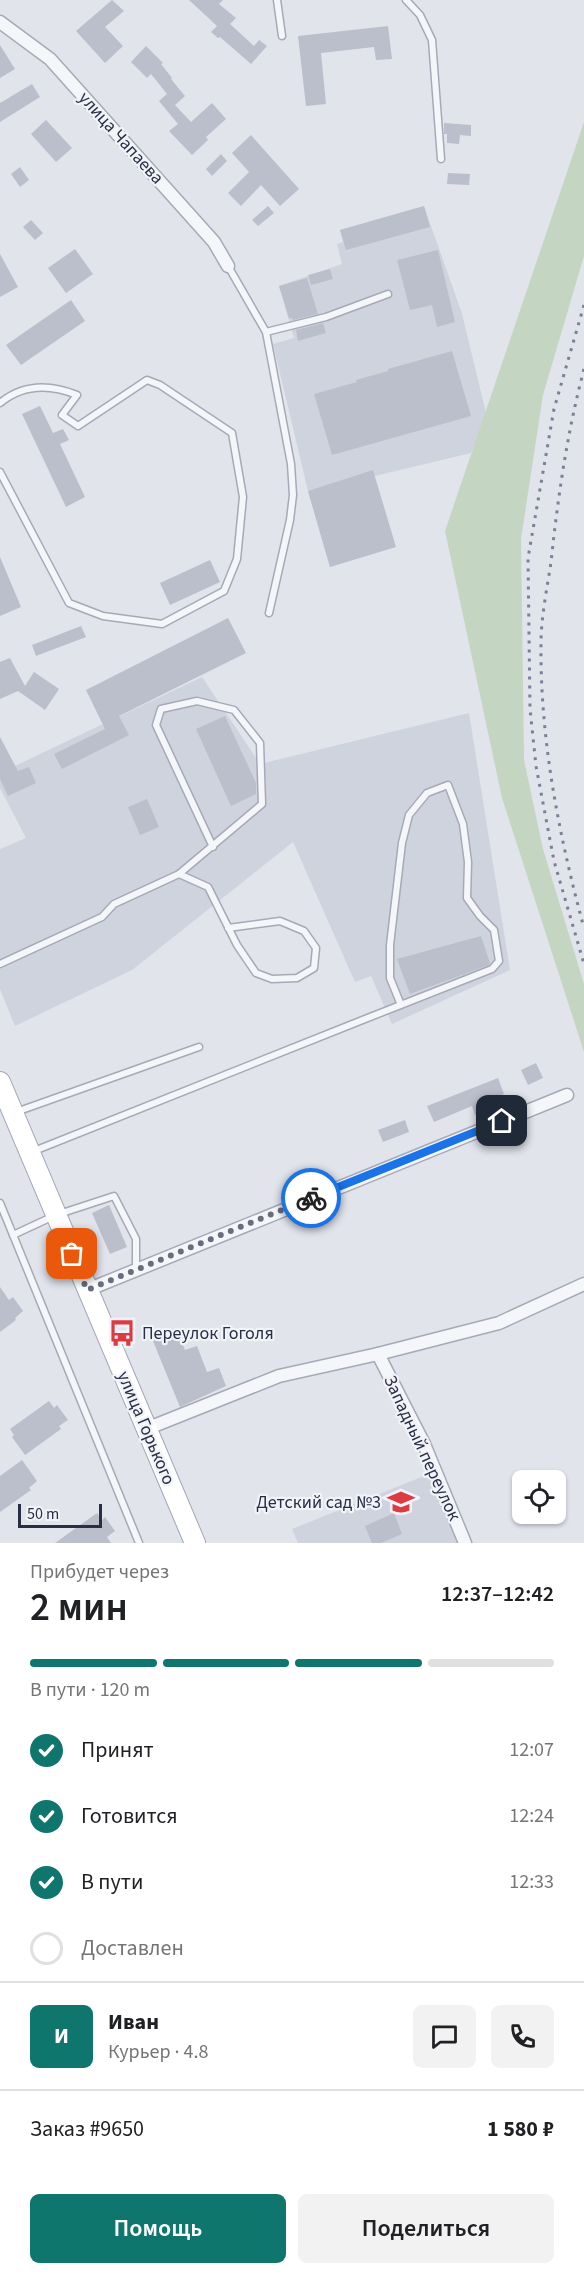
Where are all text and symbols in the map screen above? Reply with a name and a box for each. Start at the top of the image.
street label: улица Чапаева [73,86,169,190]
pin [476,1095,527,1146]
icon: home [485,1104,518,1137]
courier [281,1168,341,1228]
icon: bike [295,1182,328,1215]
pin [46,1228,97,1279]
icon: bag [55,1237,88,1270]
bus stop icon: Переулок Гоголя [107,1318,137,1348]
place label: Переулок Гоголя [142,1321,274,1346]
street label: улица Горького [111,1367,181,1489]
street label: Западный переулок [377,1371,467,1525]
map controls [512,1470,566,1524]
button: locate [512,1470,566,1524]
school or university icon: Детский сад №3 [386,1487,416,1517]
place label: Детский сад №3 [256,1490,381,1515]
scale bar [18,1501,102,1528]
text: 50 m [27,1503,59,1525]
text: Прибудет через [30,1558,169,1586]
text: 12:37–12:42 [441,1578,554,1610]
text: 2 мин [30,1580,128,1636]
text: В пути · 120 m [30,1676,150,1704]
icon: check [30,1734,63,1767]
text: Принят [81,1734,154,1766]
text: 12:07 [509,1736,554,1764]
icon: check [30,1800,63,1833]
text: Готовится [81,1800,178,1832]
text: 12:24 [509,1802,554,1830]
icon: check [30,1866,63,1899]
text: В пути [81,1866,143,1898]
text: 12:33 [509,1868,554,1896]
text: Доставлен [81,1932,184,1964]
button: chat [413,2005,476,2068]
button: phone [491,2005,554,2068]
text: Иван [108,2006,159,2038]
text: И [54,2020,69,2052]
text: Курьер · 4.8 [108,2038,208,2066]
text: Заказ #9650 [30,2113,144,2145]
text: 1 580 ₽ [487,2113,554,2145]
button: Помощь [30,2194,286,2263]
button: Поделиться [298,2194,554,2263]

